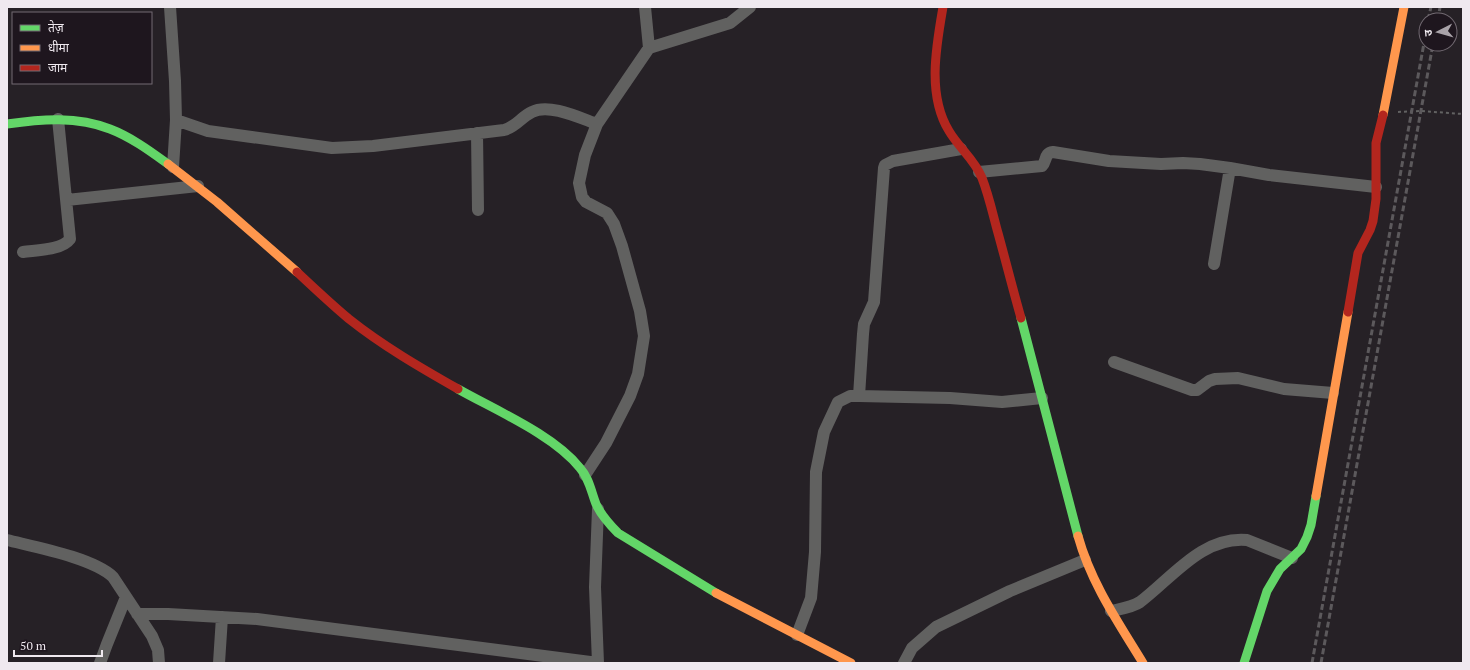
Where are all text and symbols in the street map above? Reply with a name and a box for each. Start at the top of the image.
legend [12,12,152,84]
north arrow [1418,12,1458,52]
text: तेज़ [48,20,65,35]
text: उ [1421,29,1435,37]
text: धीमा [48,40,70,55]
text: जाम [48,60,68,75]
scale bar [14,632,102,658]
text: 50 m [20,638,47,653]

